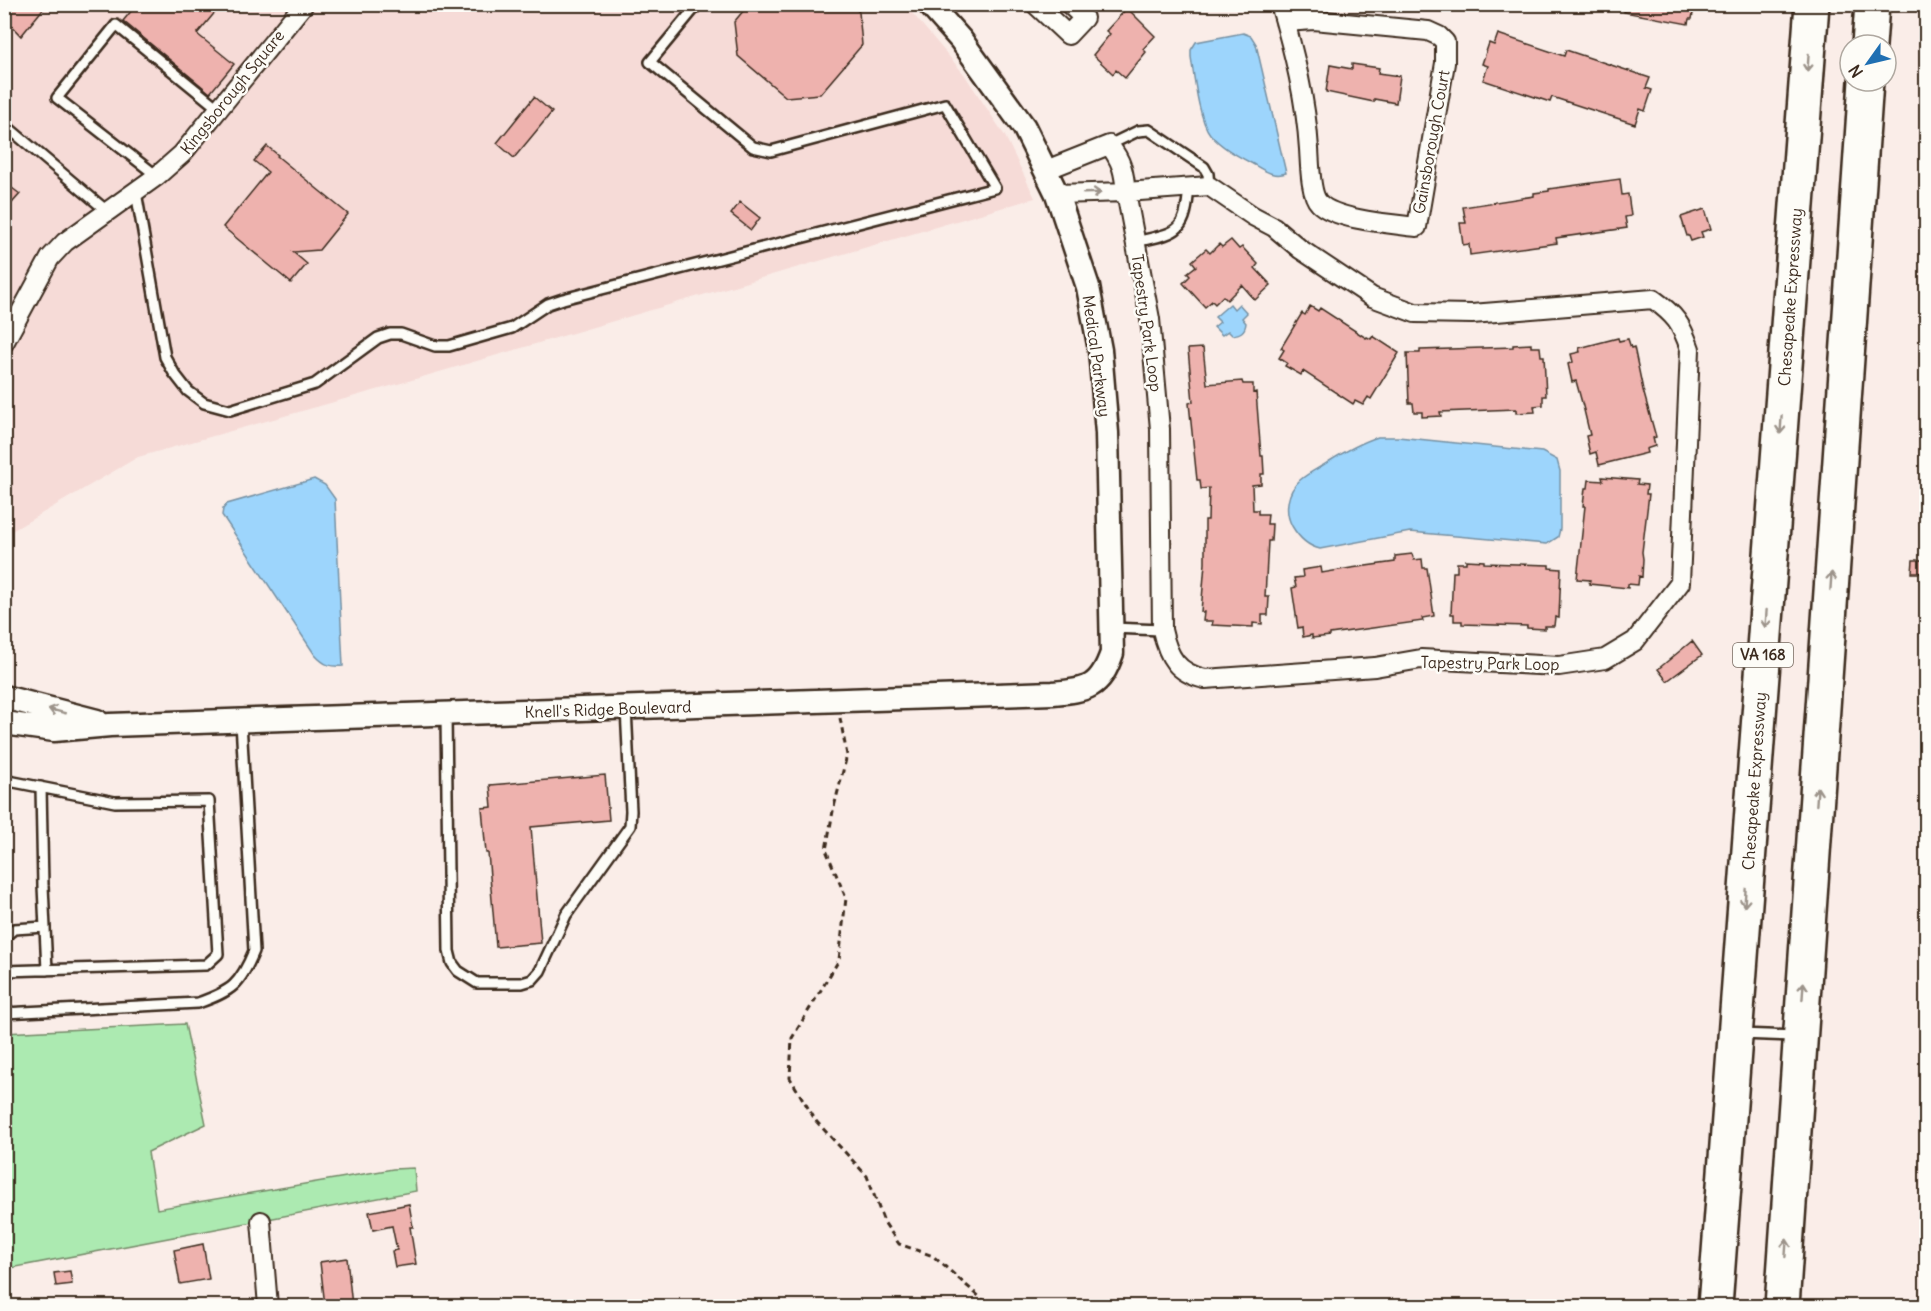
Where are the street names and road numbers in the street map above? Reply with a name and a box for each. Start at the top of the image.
street label: Kingsborough Square [176,26,288,158]
street label: Gainsborough Court [1408,68,1454,216]
street label: Chesapeake Expressway [1774,207,1806,387]
street label: Tapestry Park Loop [1127,253,1167,393]
street label: Medical Parkway [1079,294,1115,418]
road number: VA 168 [1733,643,1793,667]
street label: Tapestry Park Loop [1420,652,1560,674]
street label: Chesapeake Expressway [1738,691,1770,871]
street label: Knell's Ridge Boulevard [524,696,692,722]

